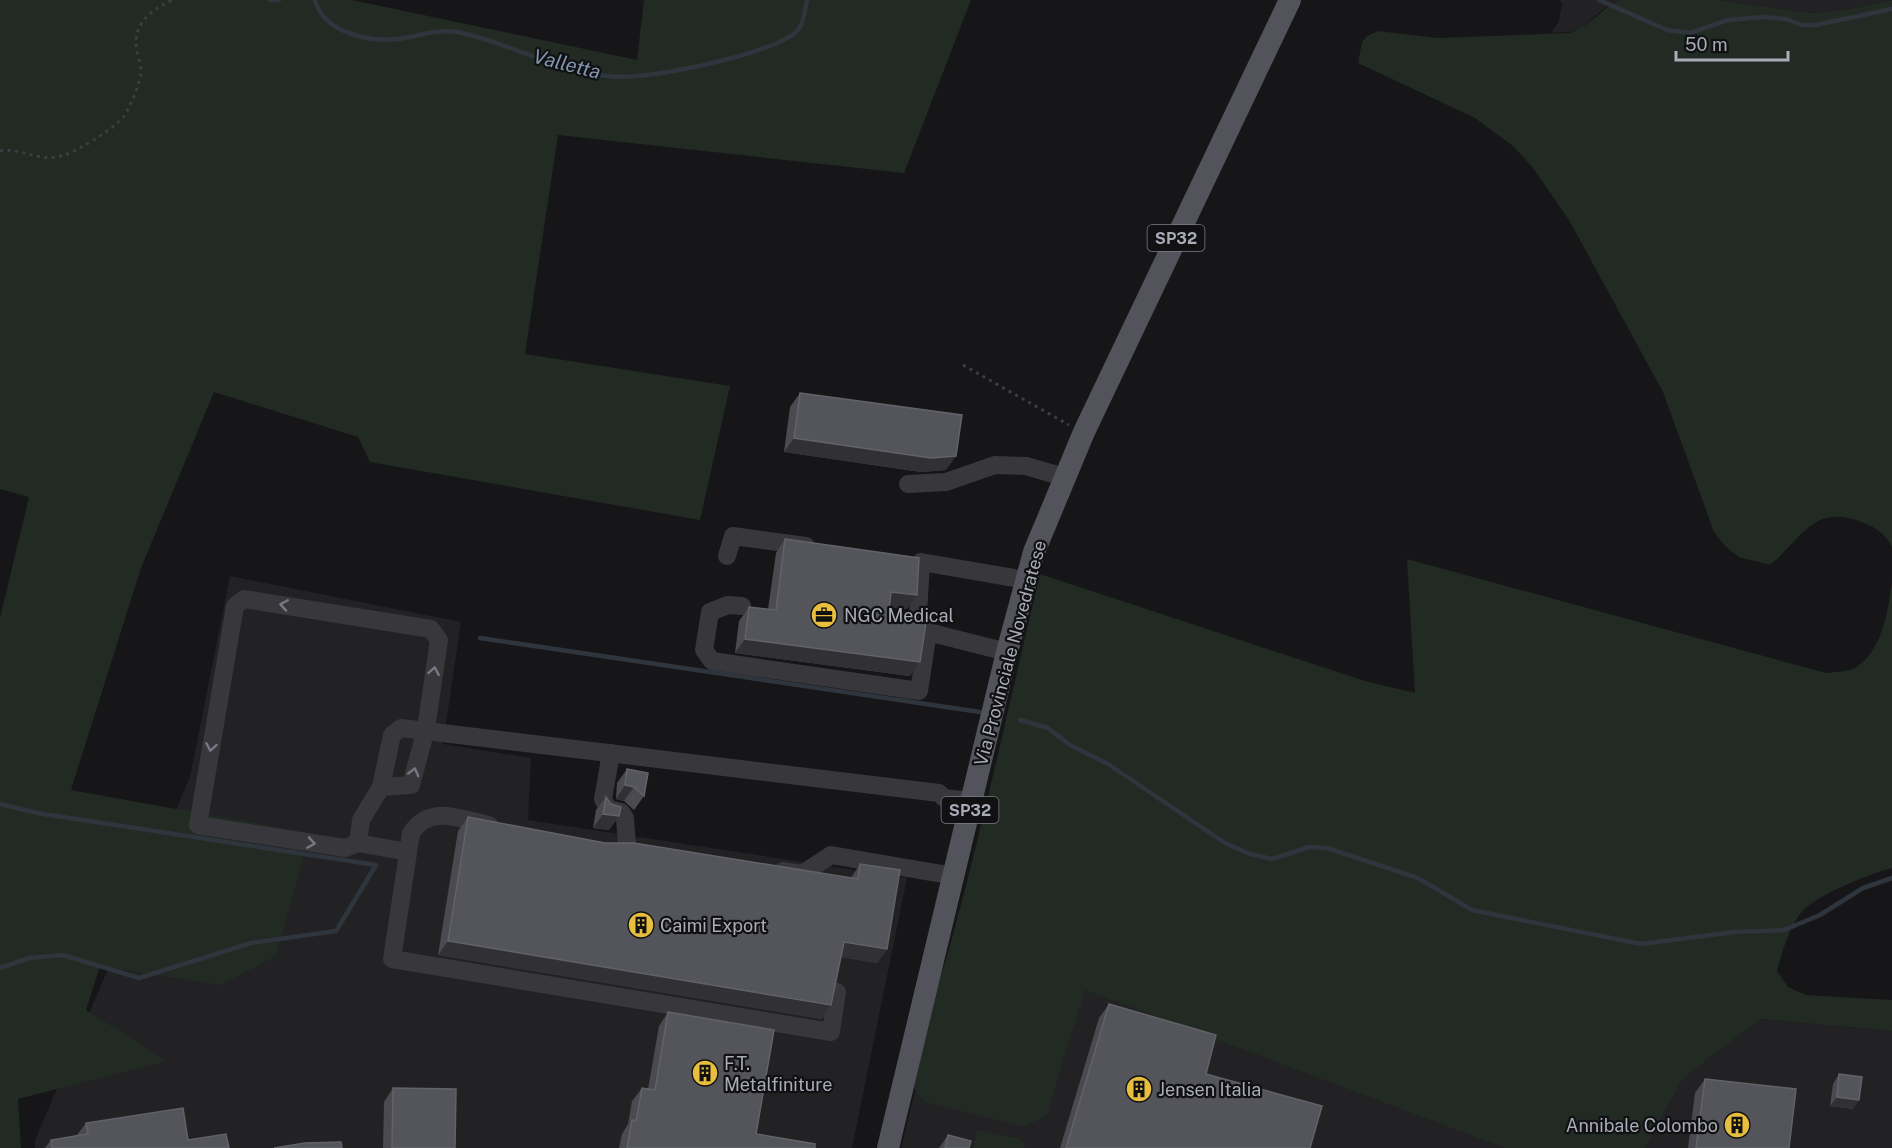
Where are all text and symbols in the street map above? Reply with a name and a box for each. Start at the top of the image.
scale bar [1676,24,1788,62]
text: 50 m [1685,34,1728,55]
water label: Valletta [531,44,603,84]
road number: SP32 [1148,225,1204,251]
street label: Via Provinciale Novedratese [970,538,1050,768]
one-way arrow [280,600,289,612]
office icon: NGC Medical [809,600,839,630]
place label: NGC Medical [844,605,954,626]
one-way arrow [427,667,440,677]
one-way arrow [205,741,218,751]
one-way arrow [407,767,420,777]
road number: SP32 [942,797,998,823]
one-way arrow [307,836,316,848]
building icon: Caimi Export [626,910,656,940]
place label: Caimi Export [660,915,767,936]
place label: F.T. Metalfiniture [724,1053,832,1095]
building icon: F.T. Metalfiniture [690,1058,720,1088]
building icon: Jensen Italia [1124,1074,1154,1104]
place label: Jensen Italia [1158,1079,1261,1100]
building icon: Annibale Colombo [1722,1110,1752,1140]
place label: Annibale Colombo [1566,1115,1718,1136]

